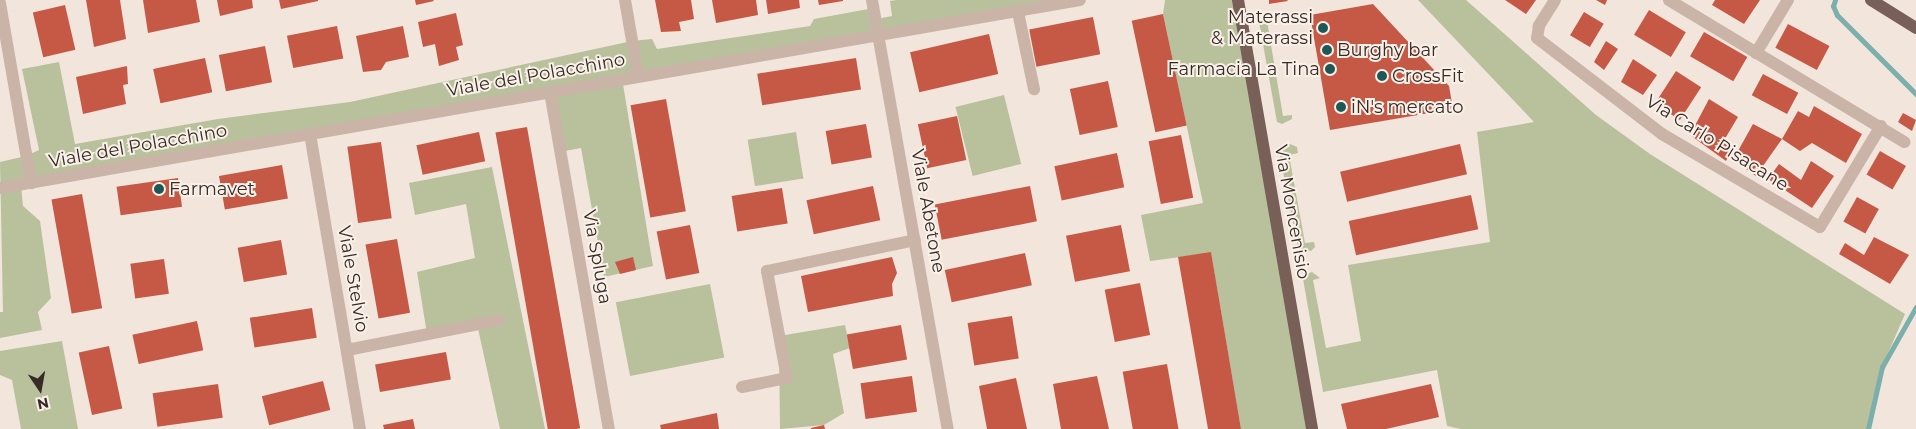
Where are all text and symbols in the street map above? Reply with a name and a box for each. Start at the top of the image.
place label: Materassi & Materassi [1211,7,1313,50]
marker: Materassi & Materassi [1317,22,1329,34]
place label: Burghy bar [1337,39,1438,61]
marker: Burghy bar [1321,44,1333,56]
street label: Viale del Polacchino [445,49,627,101]
place label: Farmacia La Tina [1167,58,1320,80]
marker: Farmacia La Tina [1324,63,1336,75]
place label: CrossFit [1392,65,1464,87]
marker: CrossFit [1376,70,1388,82]
street label: Via Carlo Pisacane [1642,90,1792,196]
place label: iN's mercato [1351,96,1464,118]
marker: iN's mercato [1335,101,1347,113]
street label: Viale del Polacchino [47,120,229,172]
street label: Via Moncenisio [1270,143,1314,281]
street label: Viale Abetone [906,147,950,275]
place label: Farmavet [169,178,255,200]
marker: Farmavet [153,183,165,195]
street label: Via Spluga [578,208,616,306]
street label: Viale Stelvio [333,224,373,334]
north arrow [15,364,65,414]
text: N [36,394,51,414]

